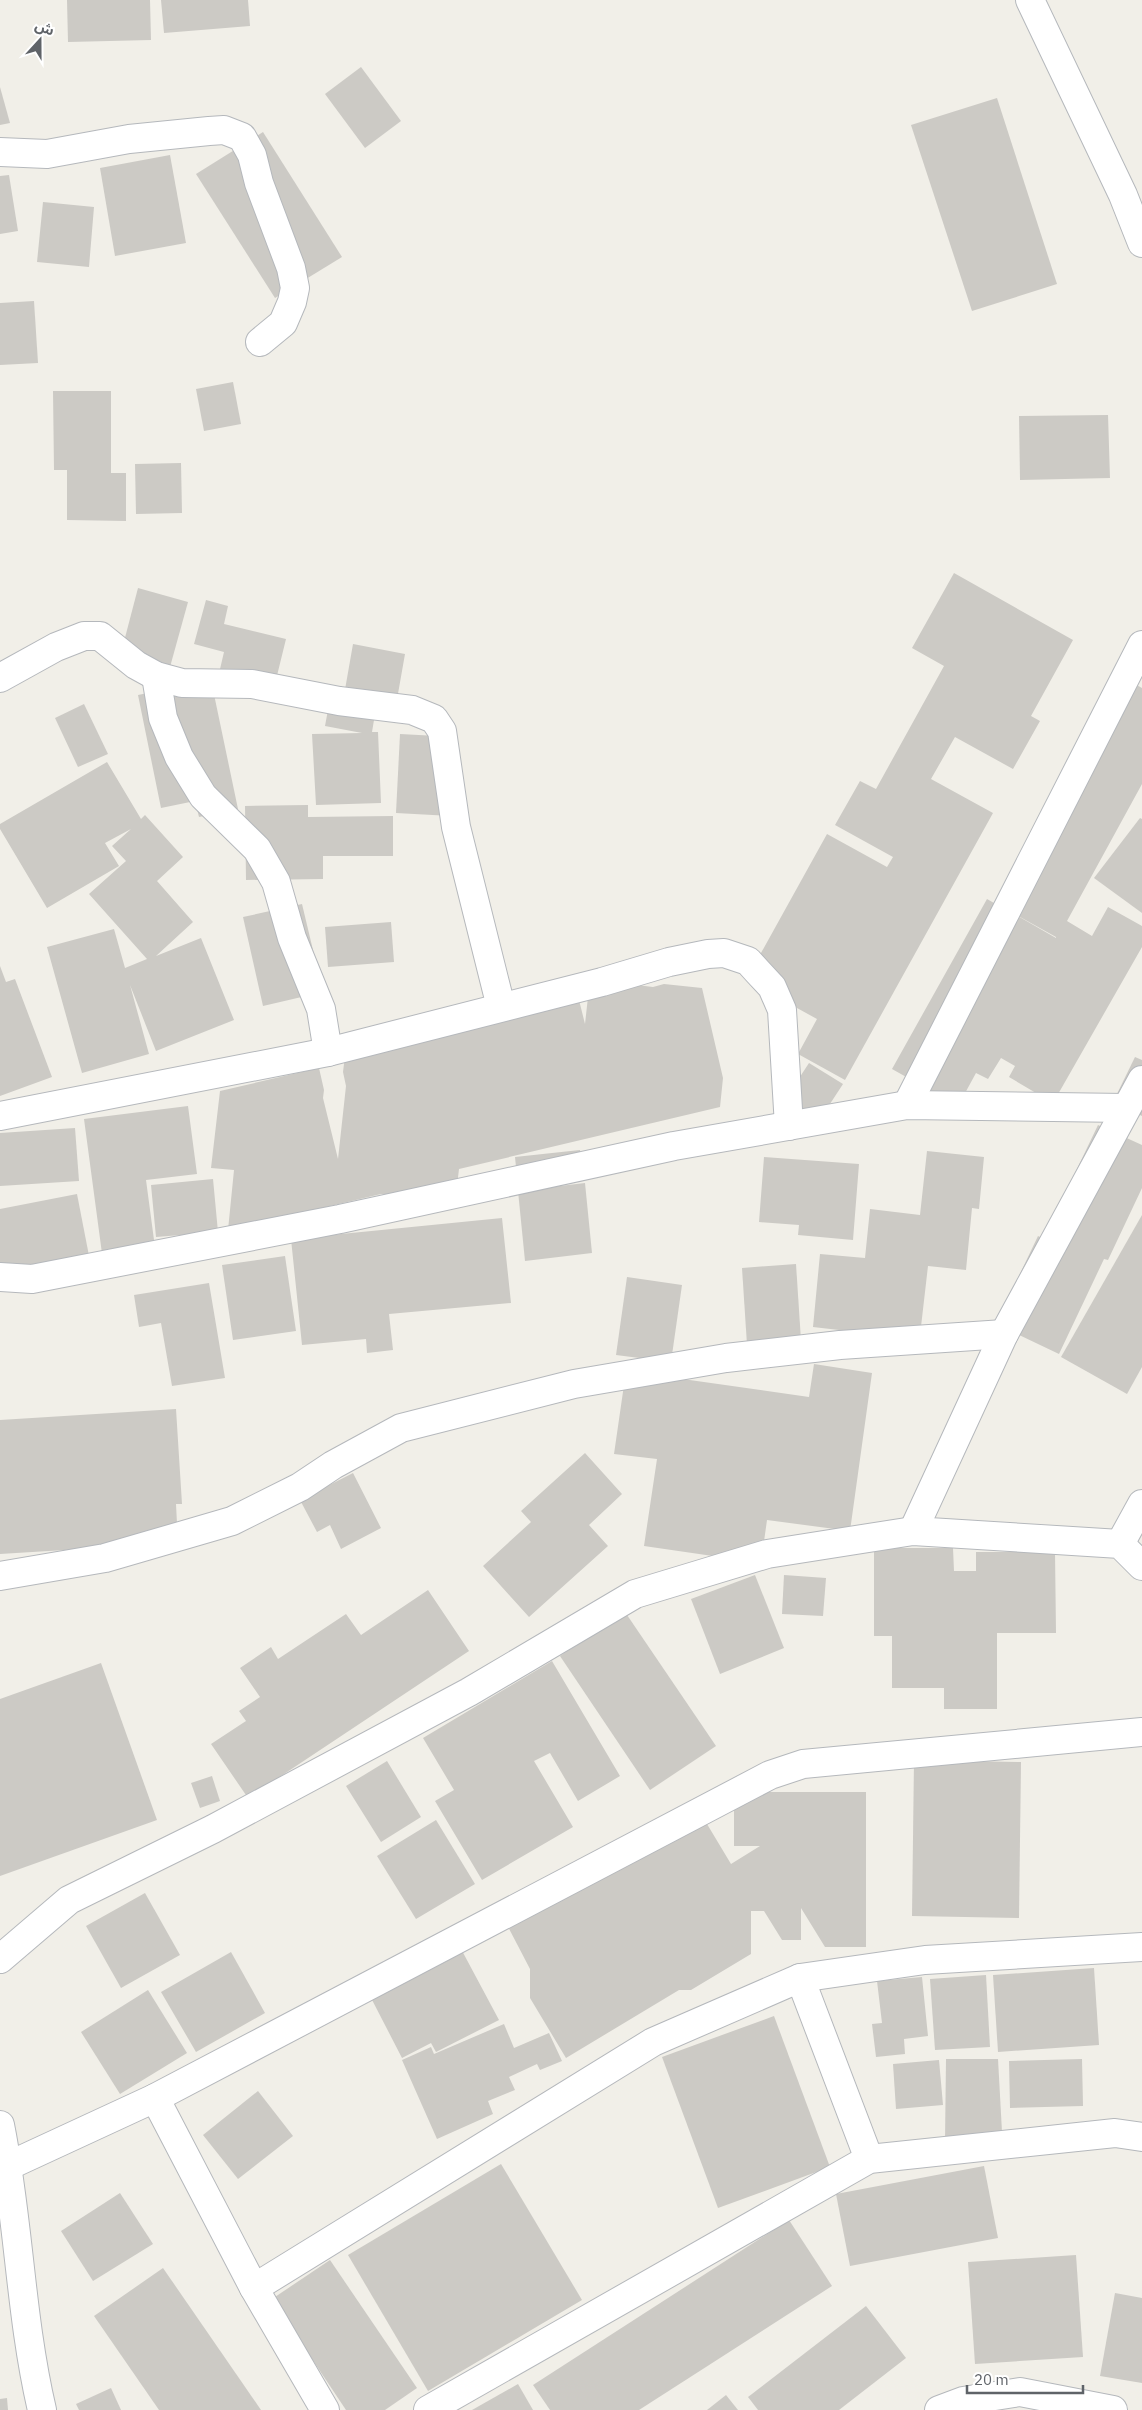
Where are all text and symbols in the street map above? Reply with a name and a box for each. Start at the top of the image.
north arrow [15,15,65,65]
text: ش [32,16,57,40]
scale bar [967,2362,1083,2394]
text: 20 m [974,2370,1009,2389]

